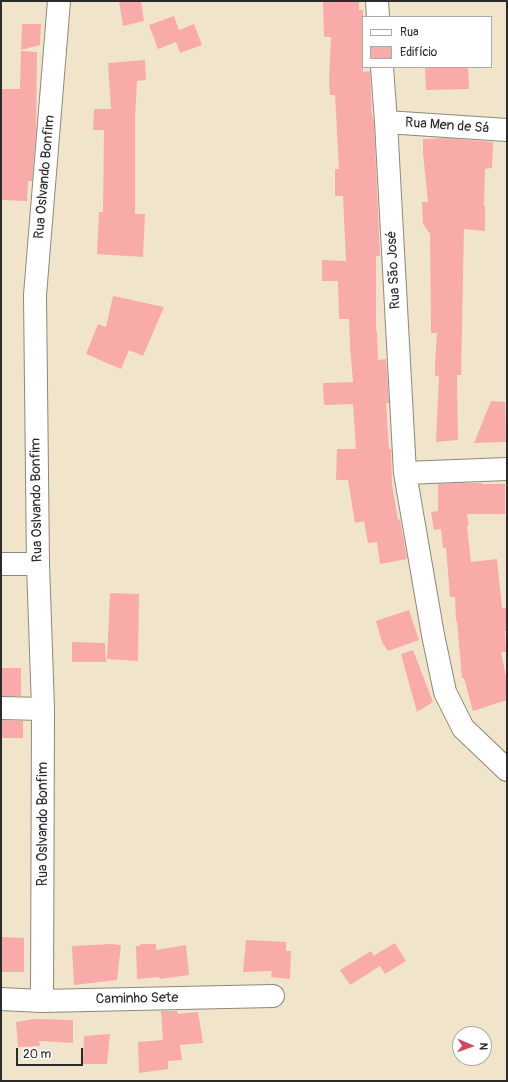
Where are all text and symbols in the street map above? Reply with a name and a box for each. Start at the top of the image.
legend [362,16,492,68]
text: Rua [400,25,419,40]
text: Edifício [400,45,437,60]
street label: Rua Oslvando Bonfim [31,114,59,240]
street label: Rua Men de Sá [405,115,489,137]
street label: Rua São José [384,230,404,310]
street label: Rua Oslvando Bonfim [28,438,46,562]
street label: Rua Oslvando Bonfim [35,762,51,886]
street label: Caminho Sete [96,990,178,1008]
north arrow [452,1026,492,1066]
scale bar [18,1040,85,1066]
text: N [477,1042,490,1050]
text: 20 m [23,1047,51,1062]

